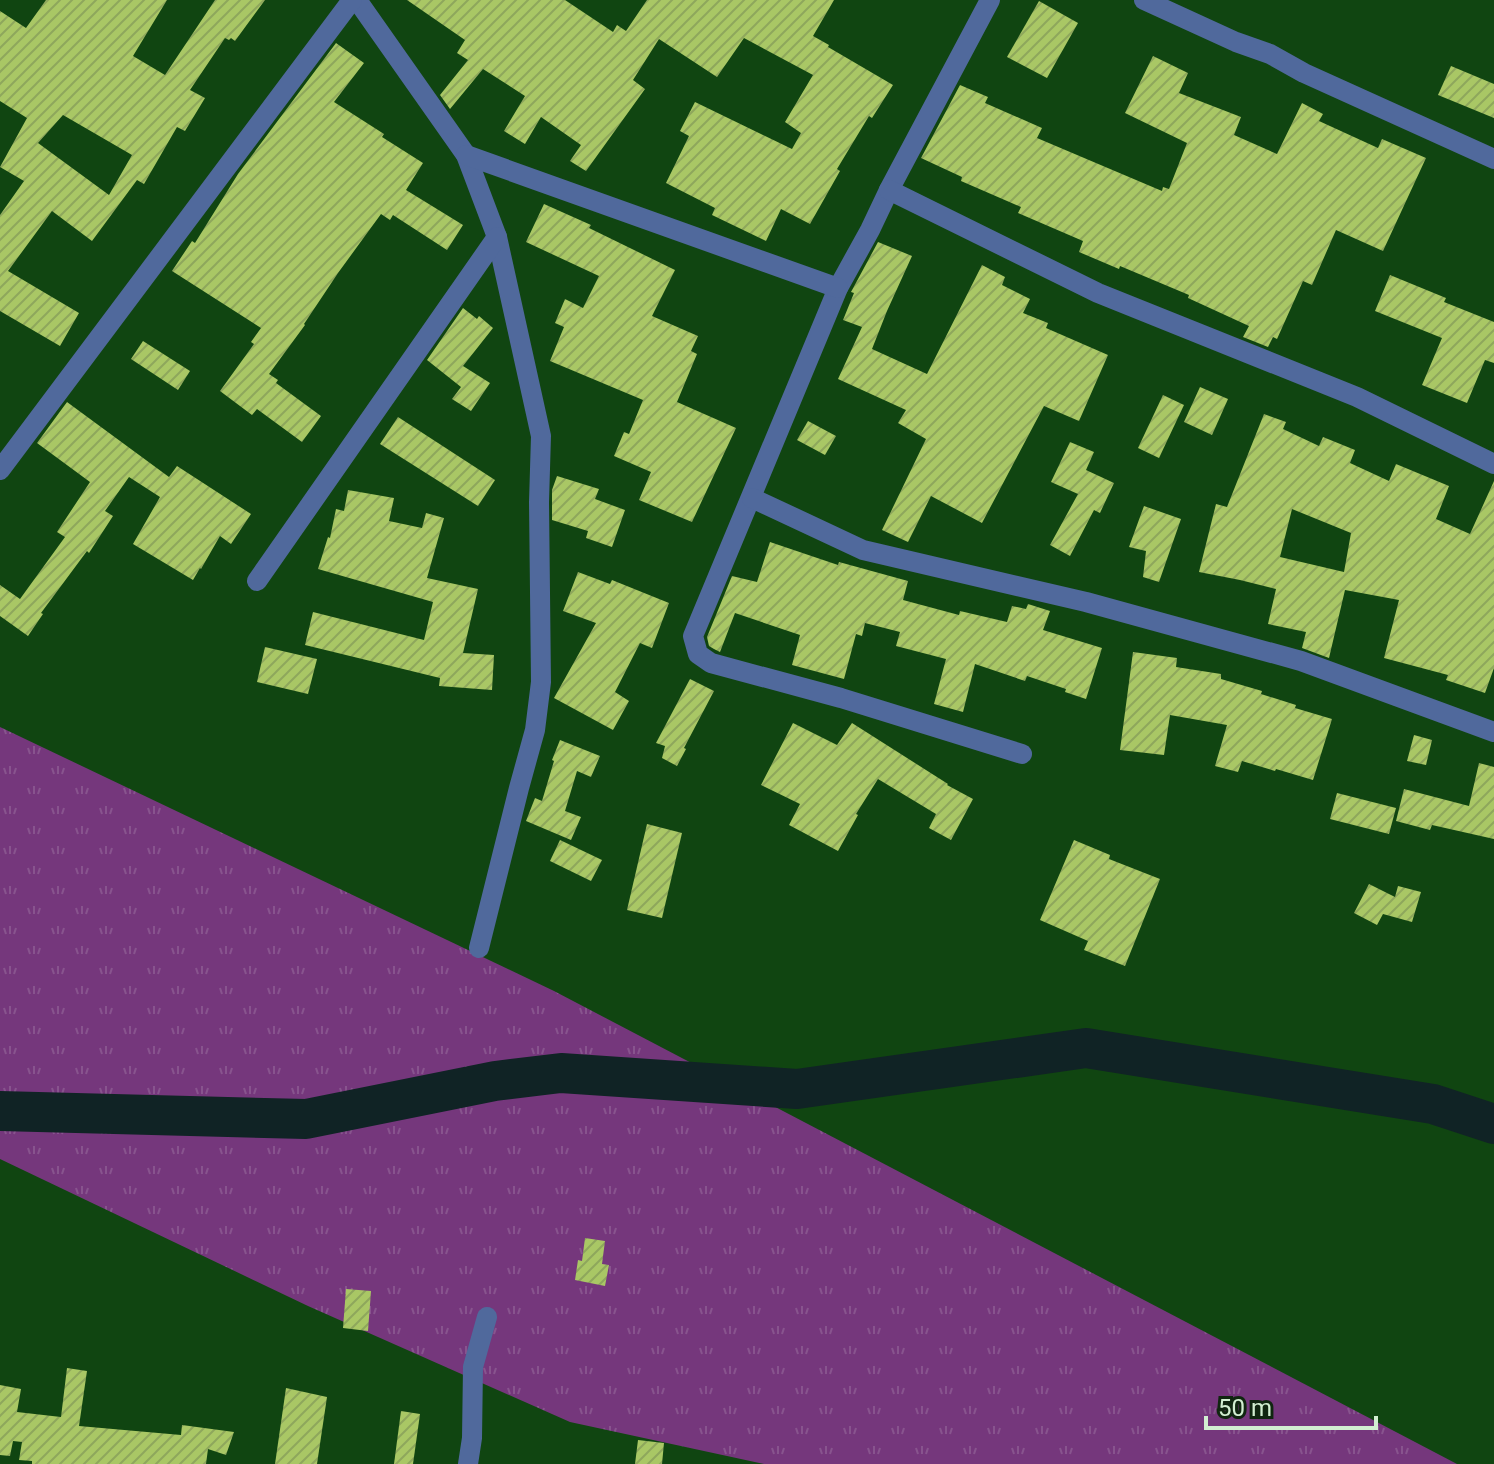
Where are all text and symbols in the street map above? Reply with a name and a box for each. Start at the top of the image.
scale bar [1206,1380,1376,1430]
text: 50 m [1218,1394,1272,1422]

